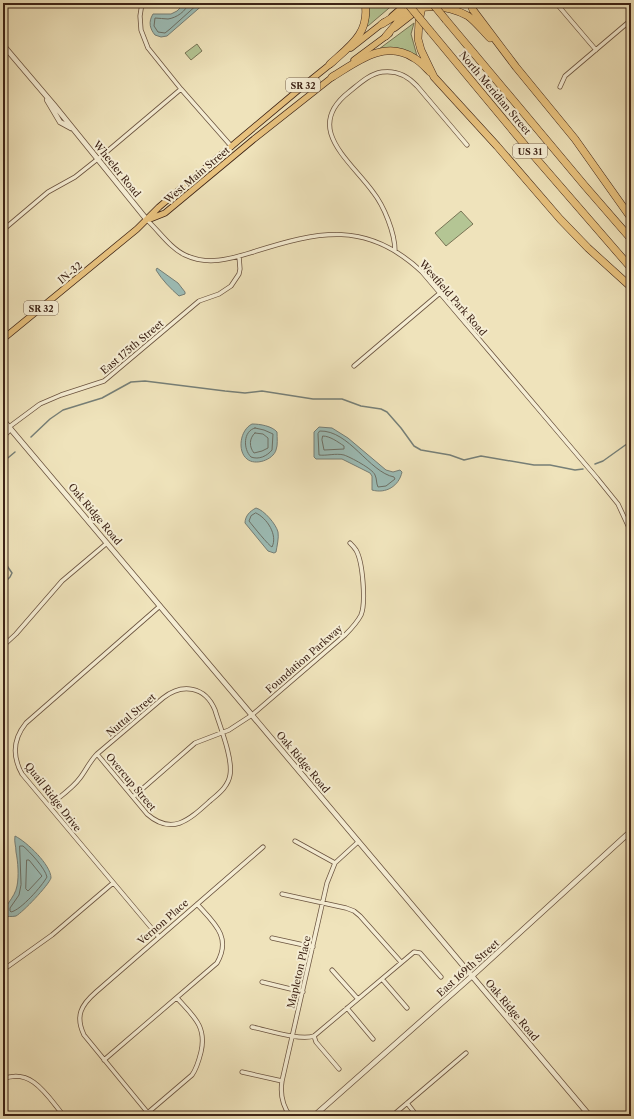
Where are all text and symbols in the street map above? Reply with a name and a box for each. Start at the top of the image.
street label: North Meridian Street [456,49,534,138]
road number: SR 32 [286,78,320,92]
street label: Wheeler Road [90,137,144,200]
street label: West Main Street [161,143,233,207]
road number: US 31 [513,144,547,158]
street label: Westfield Park Road [416,257,489,339]
street label: IN-32 [55,259,85,287]
road number: SR 32 [24,301,58,315]
street label: East 175th Street [98,317,166,377]
street label: Oak Ridge Road [65,481,125,547]
street label: Foundation Parkway [263,622,345,696]
street label: Nuttal Street [104,690,159,739]
street label: Oak Ridge Road [273,729,333,795]
street label: Overcup Street [103,750,159,814]
street label: Quail Ridge Drive [22,760,84,835]
street label: Vernon Place [134,896,191,948]
street label: Mapleton Place [284,934,314,1010]
street label: East 169th Street [434,936,502,999]
street label: Oak Ridge Road [482,977,542,1043]

